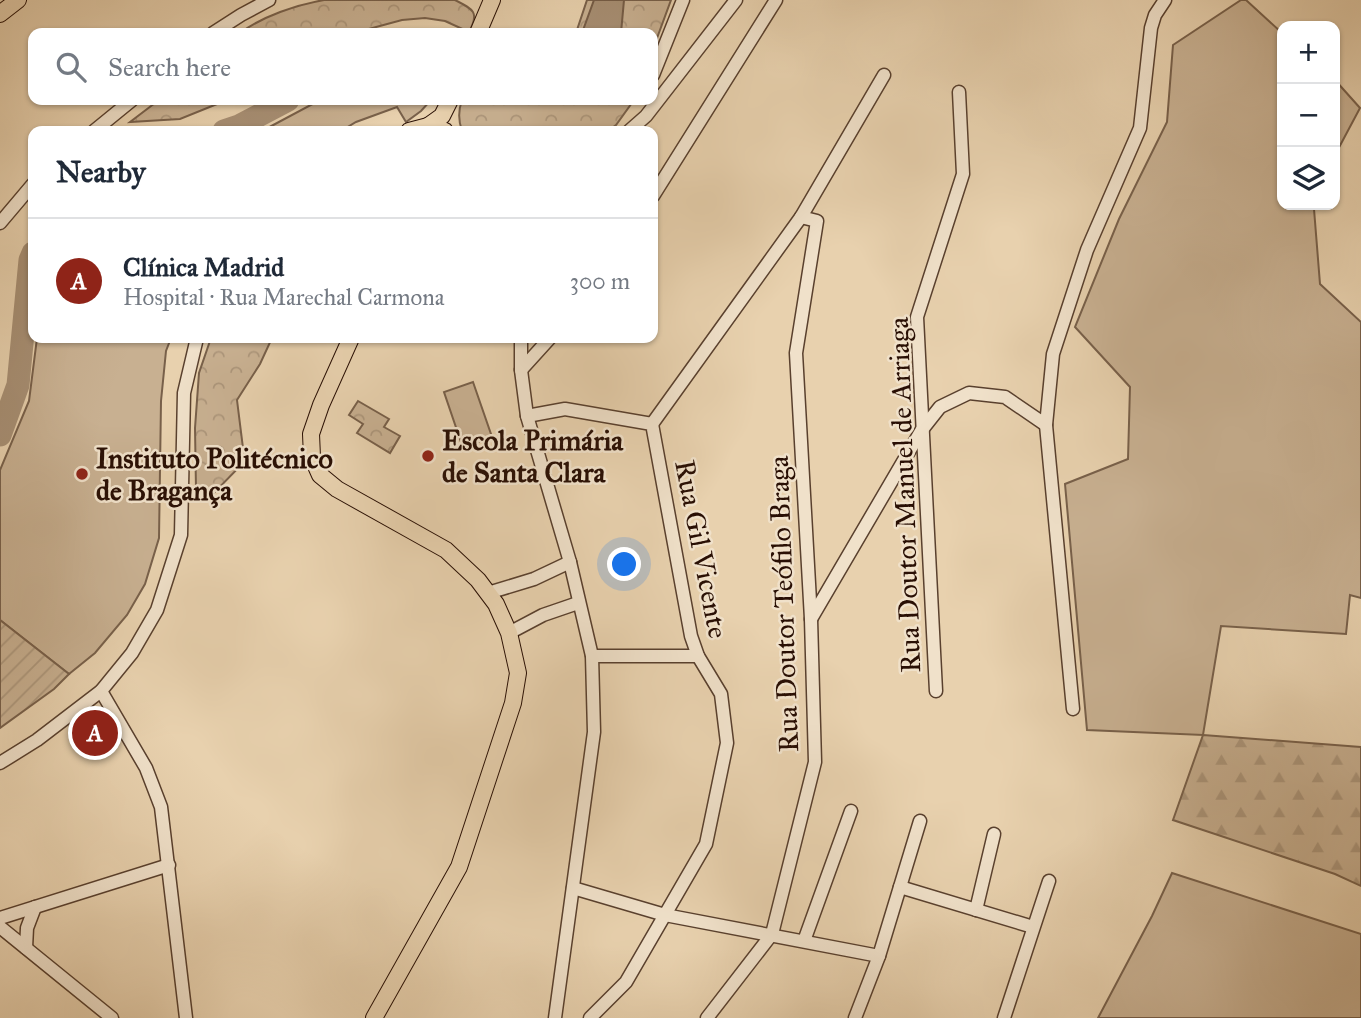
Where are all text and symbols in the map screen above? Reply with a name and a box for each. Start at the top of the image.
map controls [1277,21,1340,210]
button: + [1277,21,1340,84]
search box [28,28,658,105]
icon: search [52,48,90,86]
text: Search here [108,51,231,83]
button: − [1277,84,1340,147]
button: layers [1277,147,1340,210]
text: Nearby [56,154,146,190]
text: Clínica Madrid [123,251,284,283]
text: A [71,267,87,295]
text: 300 m [570,267,630,295]
text: Hospital · Rua Marechal Carmona [123,283,444,311]
street label: Rua Doutor Manuel de Arriaga [881,316,928,674]
place label: Escola Primária de Santa Clara [442,423,624,490]
place label: Instituto Politécnico de Bragança [96,441,333,508]
marker: Escola Primária de Santa Clara [420,448,436,464]
street label: Rua Doutor Teófilo Braga [761,455,806,753]
street label: Rua Gil Vicente [667,457,736,641]
marker: Instituto Politécnico de Bragança [74,466,90,482]
your location [607,547,641,581]
pin: A [72,707,118,759]

